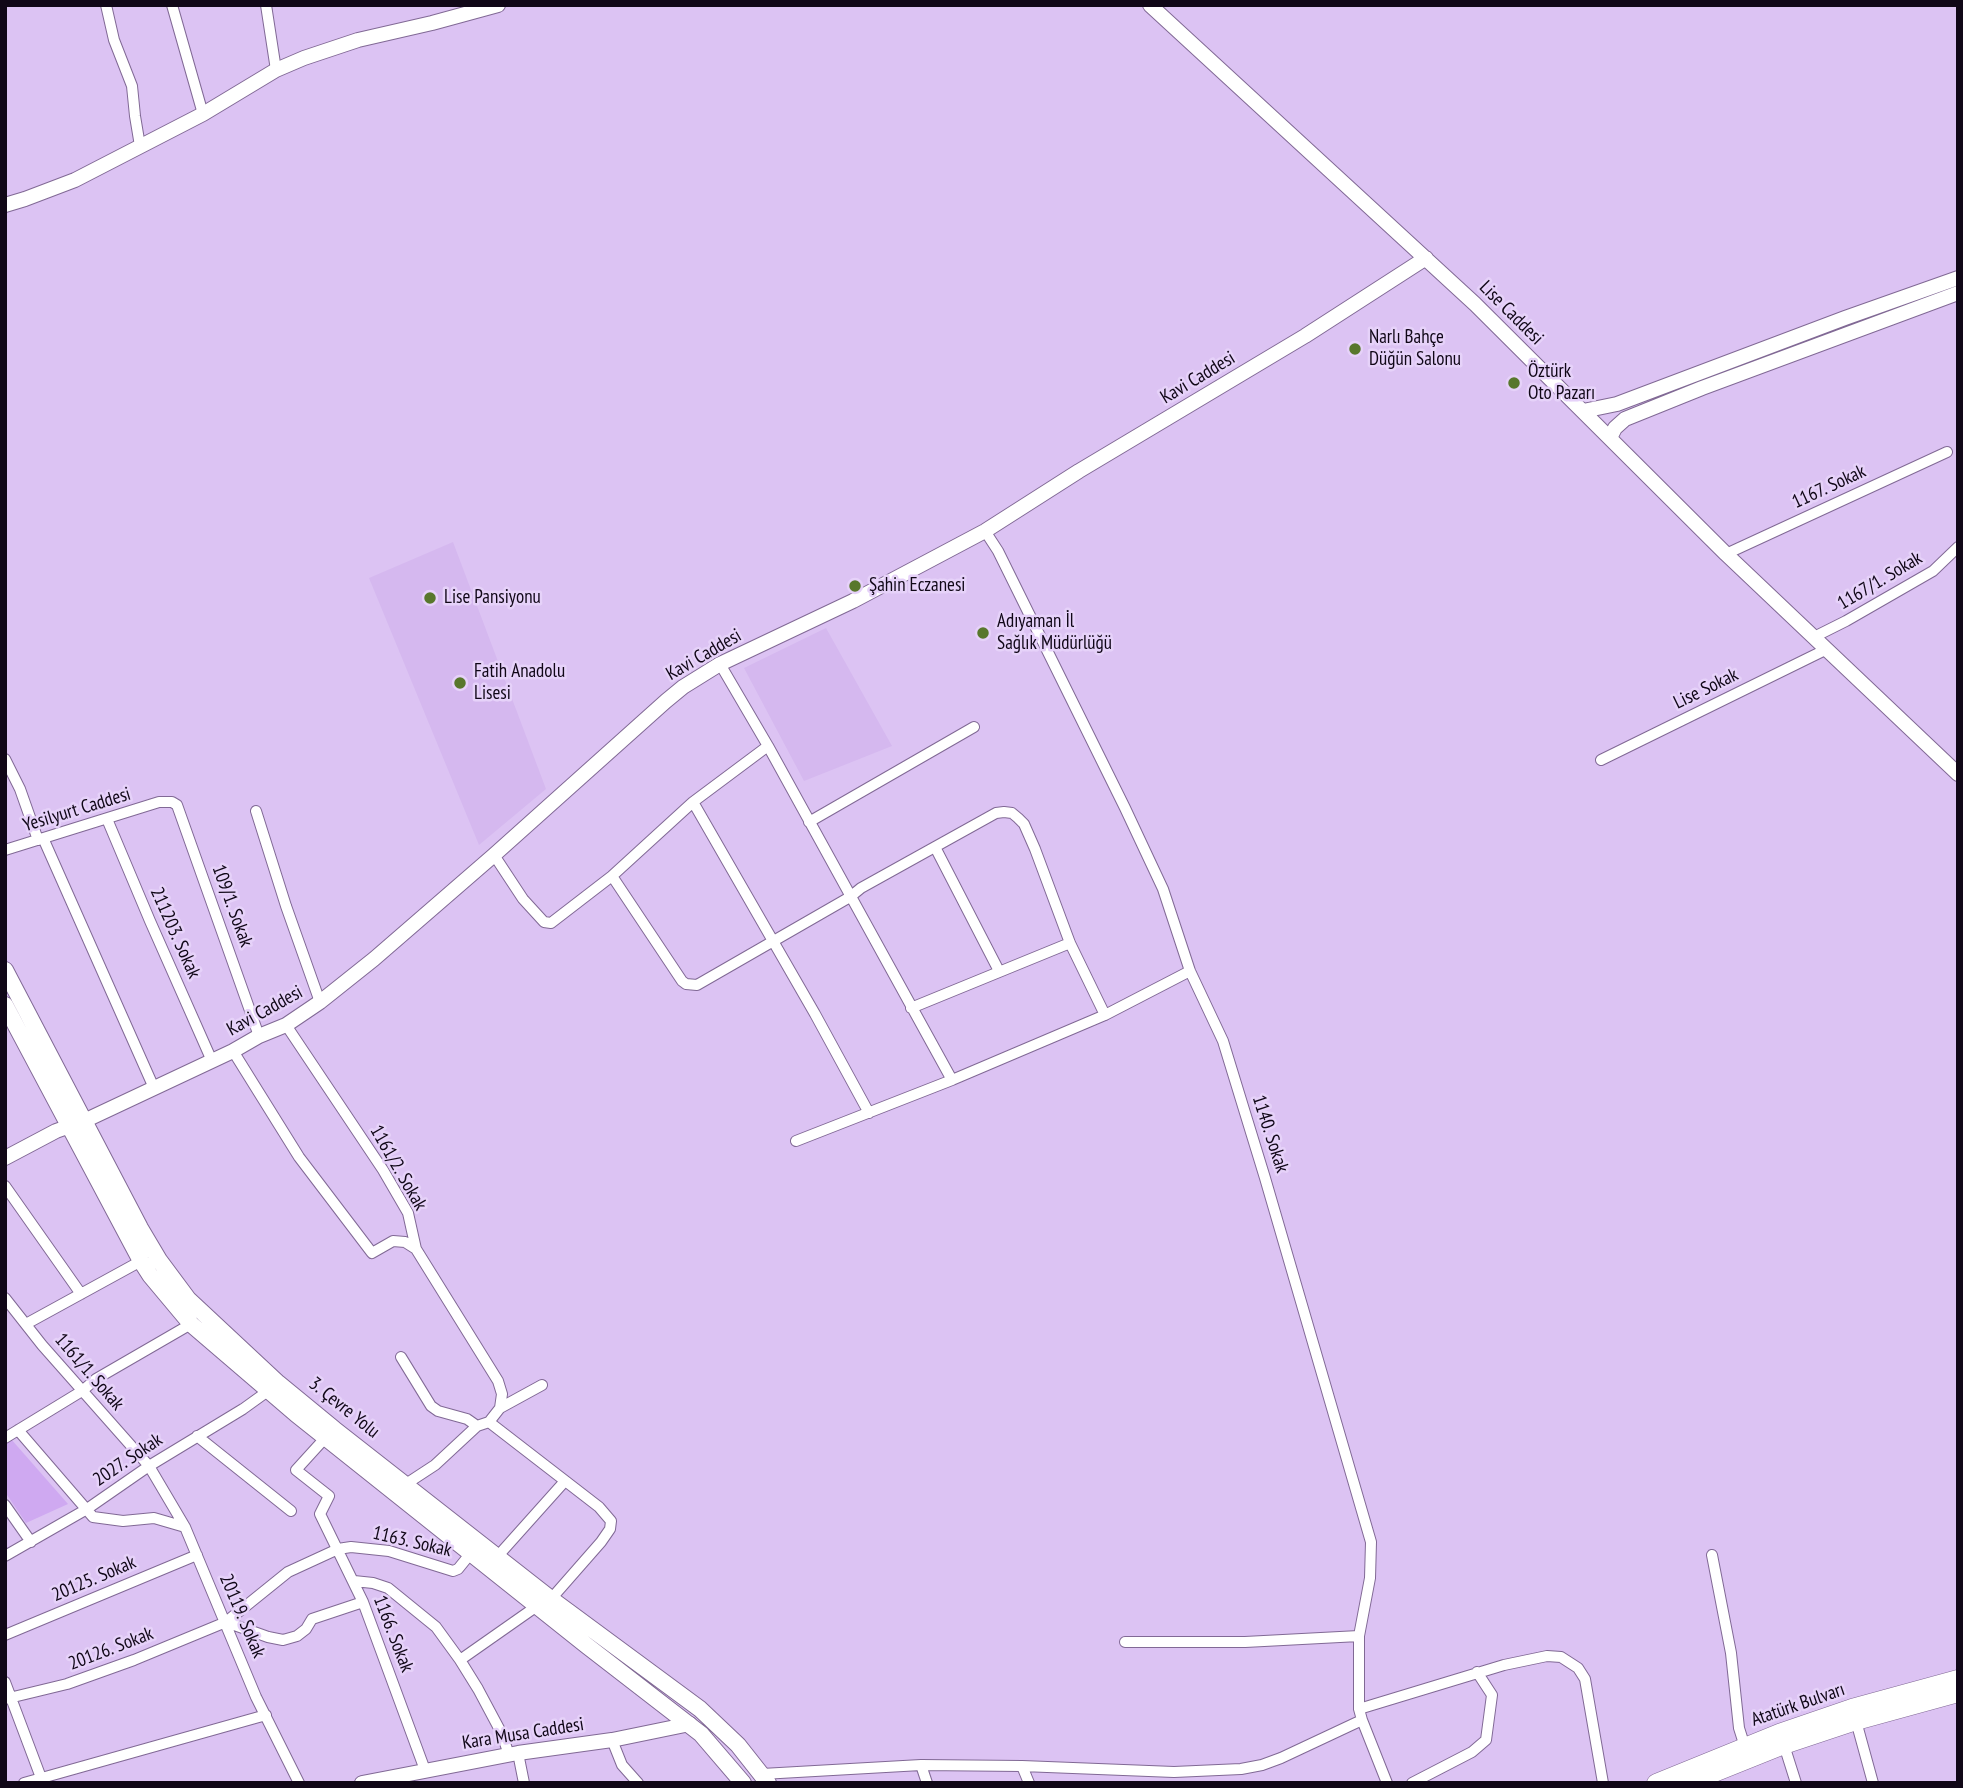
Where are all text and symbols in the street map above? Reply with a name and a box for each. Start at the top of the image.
street label: Lise Caddesi [1474,276,1548,350]
place label: Narlı Bahçe Düğün Salonu [1369,327,1461,371]
marker: Narlı Bahçe Düğün Salonu [1347,341,1363,357]
street label: Kavi Caddesi [1157,347,1239,409]
place label: Öztürk Oto Pazarı [1528,361,1595,405]
marker: Öztürk Oto Pazarı [1506,375,1522,391]
street label: 1167. Sokak [1789,460,1869,514]
street label: 1167/1. Sokak [1834,547,1926,615]
place label: Şahin Eczanesi [869,575,965,597]
marker: Şahin Eczanesi [847,578,863,594]
place label: Lise Pansiyonu [444,587,541,609]
marker: Lise Pansiyonu [422,590,438,606]
place label: Adıyaman İl Sağlık Müdürlüğü [997,611,1112,655]
street label: Kavi Caddesi [662,624,746,686]
marker: Adıyaman İl Sağlık Müdürlüğü [975,625,991,641]
place label: Fatih Anadolu Lisesi [474,661,565,705]
street label: Lise Sokak [1670,664,1742,714]
marker: Fatih Anadolu Lisesi [452,675,468,691]
street label: Yesilyurt Caddesi [20,783,134,837]
street label: 109/1. Sokak [207,862,257,950]
street label: 211203. Sokak [145,884,205,982]
street label: Kavi Caddesi [223,981,307,1041]
street label: 1140. Sokak [1247,1092,1293,1176]
street label: 1161/2. Sokak [365,1121,431,1215]
street label: 1161/1. Sokak [49,1329,129,1415]
street label: 3. Çevre Yolu [304,1373,384,1443]
street label: 2027. Sokak [89,1429,167,1491]
street label: 1163. Sokak [370,1522,454,1562]
street label: 20125. Sokak [49,1551,139,1607]
street label: 20119. Sokak [214,1571,270,1661]
street label: 1166. Sokak [368,1592,418,1676]
street label: 20126. Sokak [65,1622,157,1676]
street label: Atatürk Bulvarı [1748,1678,1848,1732]
street label: Kara Musa Caddesi [461,1713,585,1755]

